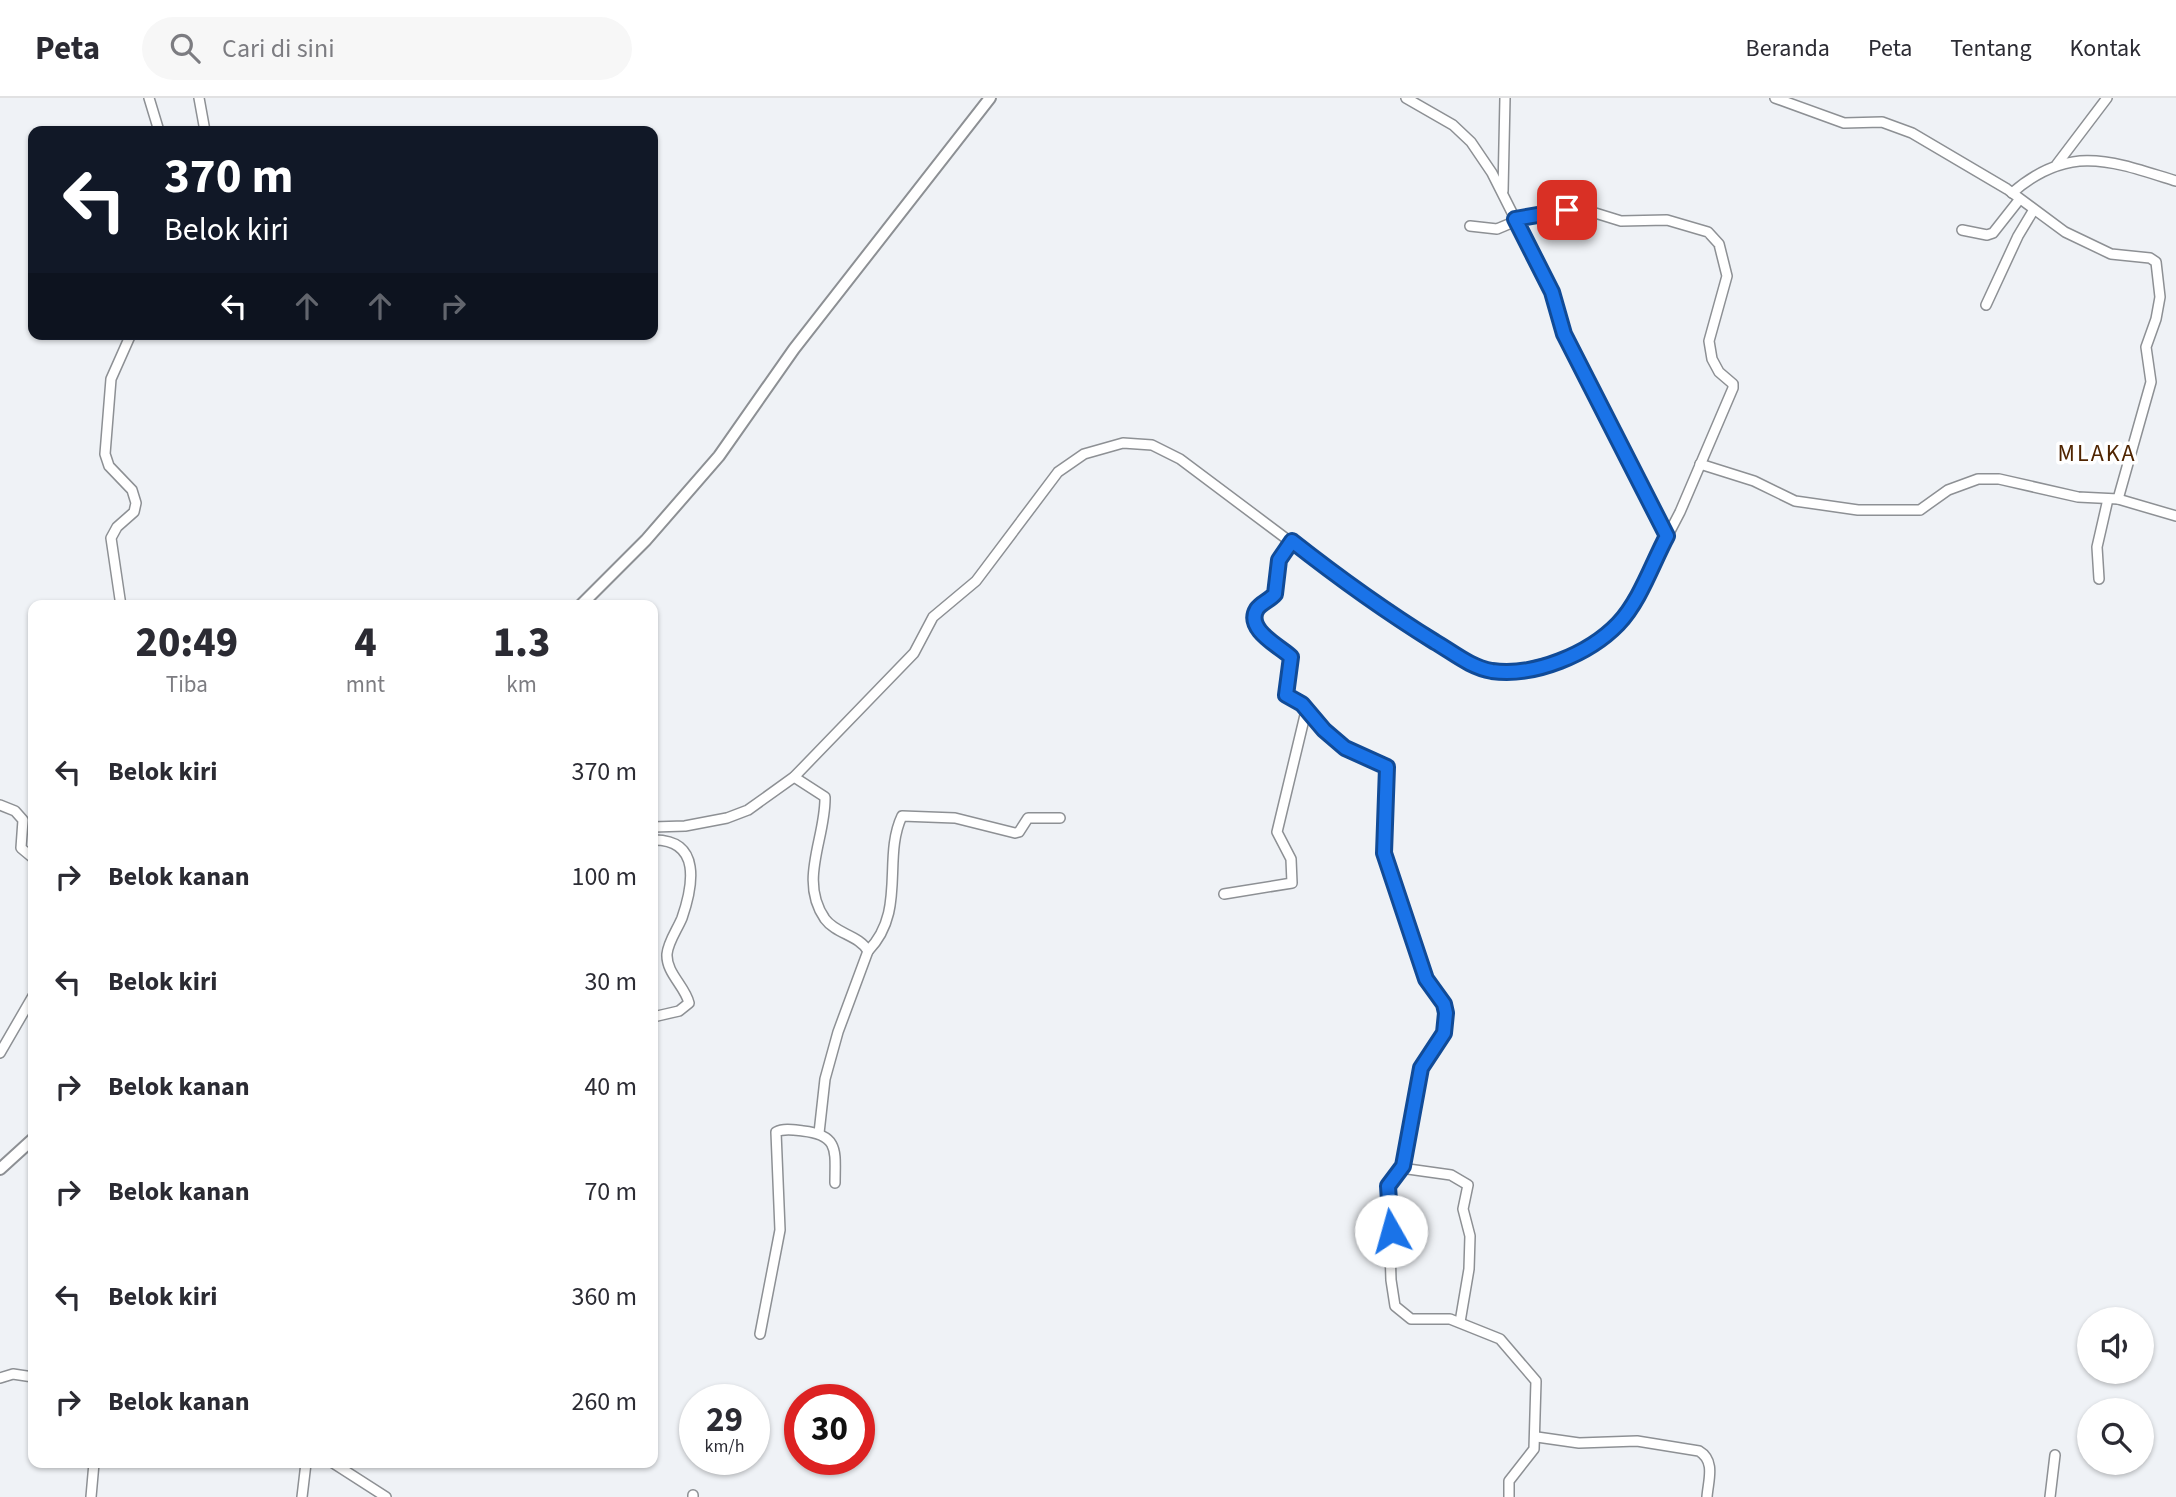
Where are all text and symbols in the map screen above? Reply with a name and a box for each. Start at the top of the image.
search box [142,17,632,80]
text: Peta [35,25,100,72]
icon: search [166,29,204,67]
text: Cari di sini [222,30,335,67]
text: Beranda [1746,31,1830,66]
text: Peta [1868,31,1912,66]
text: Tentang [1950,31,2032,66]
text: Kontak [2070,31,2141,66]
text: 370 m [164,142,293,212]
icon: left [49,154,140,245]
pin [1537,180,1597,240]
icon: arrive [1548,191,1586,229]
text: Belok kiri [164,207,289,253]
icon: left [215,287,253,325]
icon: ahead [288,287,326,325]
icon: ahead [361,287,399,325]
icon: right [434,287,472,325]
district label: MLAKA [2058,436,2136,471]
text: 20:49 [135,613,238,673]
text: 4 [354,613,377,673]
text: 1.3 [493,613,551,673]
text: Tiba [166,668,208,701]
text: mnt [346,668,385,701]
text: km [506,668,537,701]
icon: left [49,753,87,791]
text: Belok kiri [108,753,217,790]
text: 370 m [571,753,637,790]
icon: right [49,858,87,896]
text: Belok kanan [108,858,250,895]
text: 100 m [571,858,637,895]
icon: left [49,963,87,1001]
text: Belok kiri [108,963,217,1000]
text: 30 m [584,963,637,1000]
icon: right [49,1068,87,1106]
text: Belok kanan [108,1068,250,1105]
text: 40 m [584,1068,637,1105]
icon: right [49,1173,87,1211]
text: Belok kanan [108,1173,250,1210]
text: 70 m [584,1173,637,1210]
position arrow [1354,1194,1428,1268]
icon: left [49,1278,87,1316]
text: Belok kiri [108,1278,217,1315]
text: 360 m [571,1278,637,1315]
map controls [2077,1307,2154,1475]
button: sound [2077,1307,2154,1384]
icon: right [49,1383,87,1421]
text: Belok kanan [108,1383,250,1420]
text: 260 m [571,1383,637,1420]
speed limit sign: 30 [784,1384,875,1475]
text: 29 [706,1395,743,1445]
button: search [2077,1398,2154,1475]
text: km/h [705,1434,744,1459]

